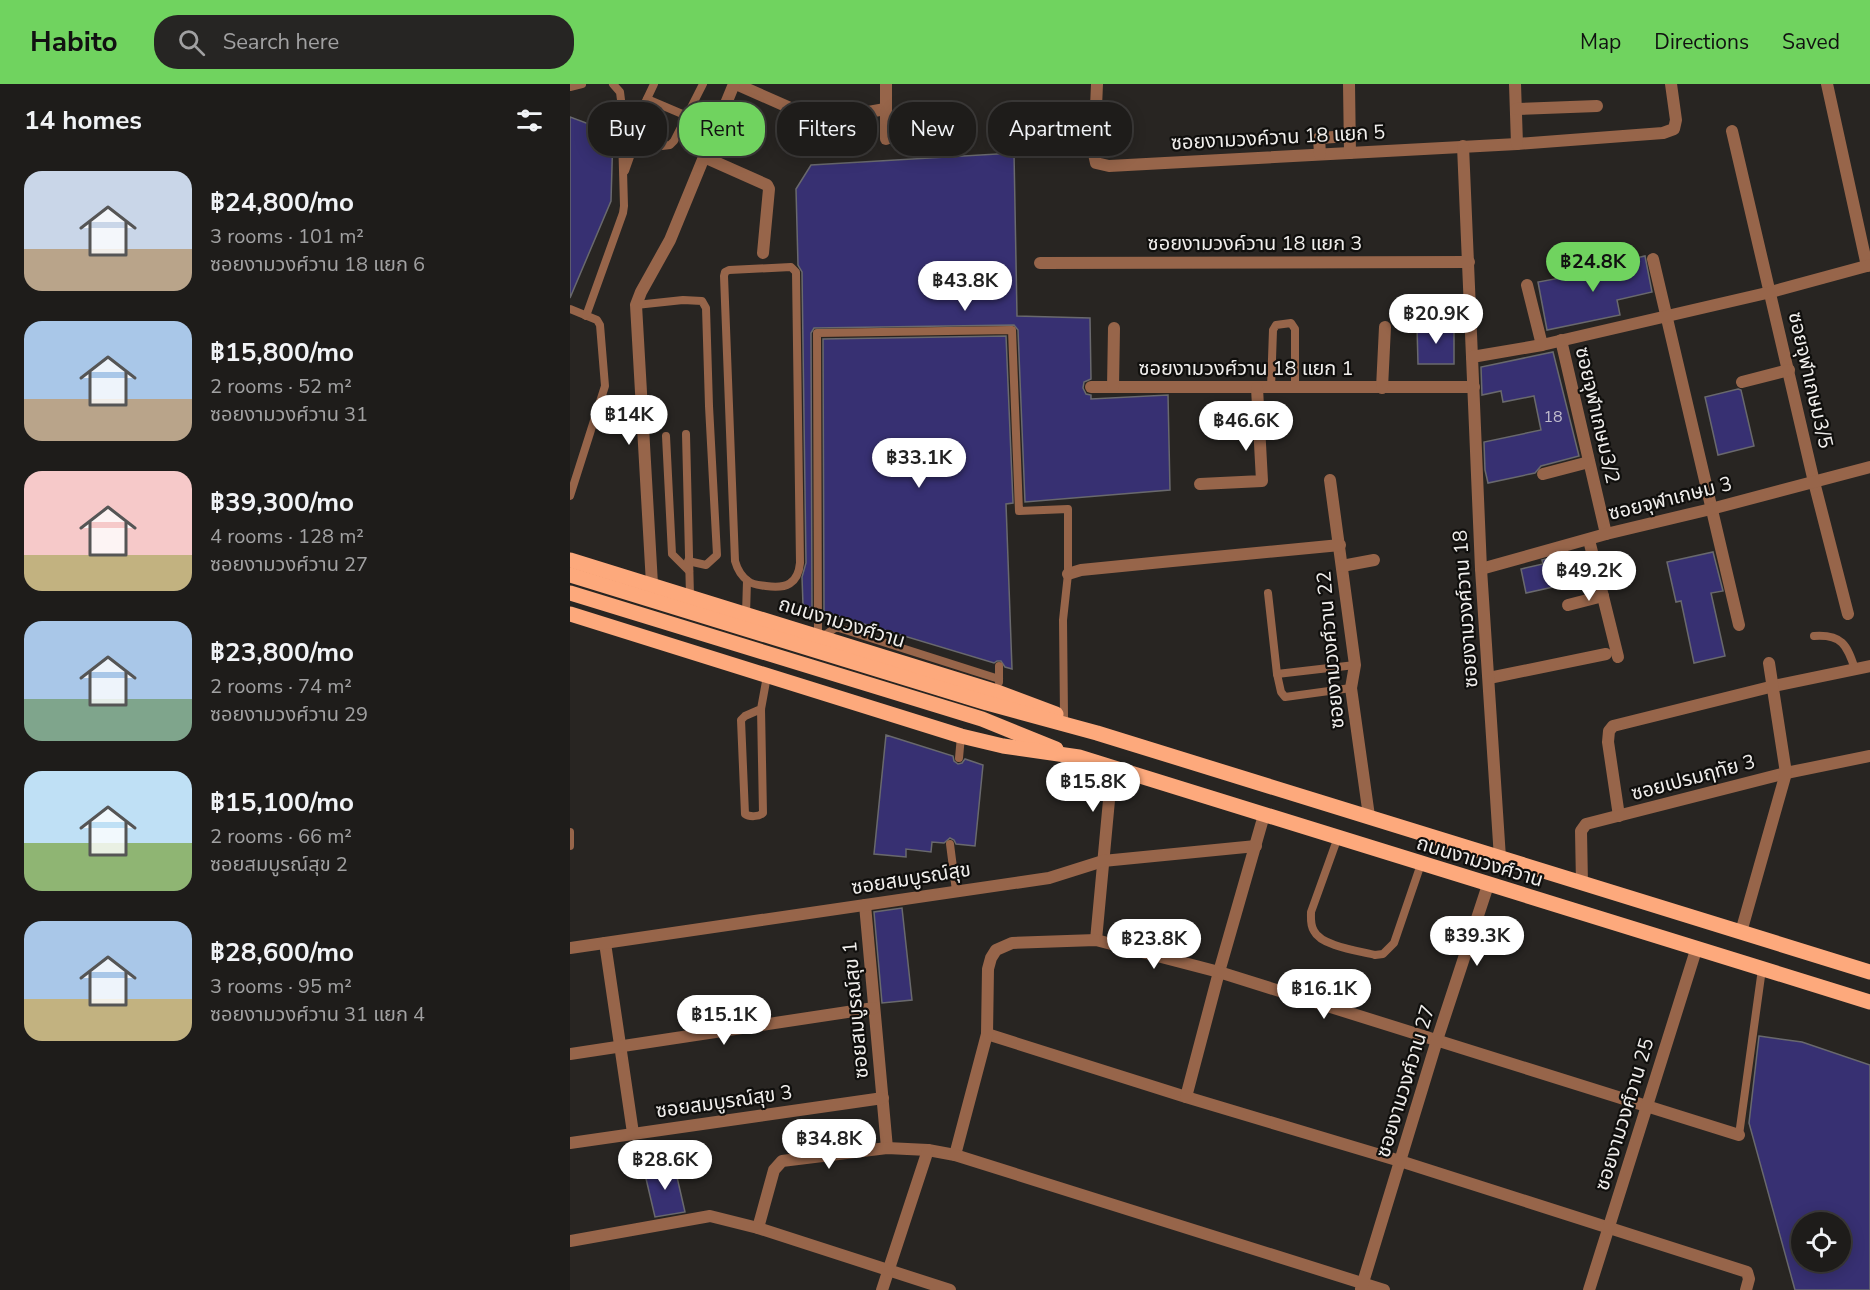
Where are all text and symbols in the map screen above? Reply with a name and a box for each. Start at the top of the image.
search box [154,15,574,69]
text: Habito [30,23,118,61]
icon: search [175,26,208,59]
text: Search here [223,27,339,57]
text: Map [1580,28,1621,56]
text: Directions [1654,28,1749,56]
text: Saved [1782,28,1840,56]
chip: Buy [588,102,667,156]
chip: Rent [679,102,765,156]
chip: Filters [777,102,877,156]
chip: New [889,102,976,156]
chip: Apartment [988,102,1132,156]
text: 14 homes [24,103,142,138]
icon: filters [513,104,546,137]
street label: ซอยงามวงค์วาน 18 แยก 5 [1170,118,1386,157]
text: ฿24,800/mo [210,185,354,220]
icon: home [72,195,144,267]
text: 3 rooms · 101 m² [210,223,364,250]
street label: ซอยงามวงค์วาน 18 แยก 3 [1148,230,1362,257]
pin: ฿24.8K [1544,242,1642,293]
text: ฿24.8K [1560,248,1626,275]
text: ซอยงามวงศ์วาน 18 แยก 6 [210,251,425,278]
pin: ฿43.8K [916,261,1014,312]
text: ฿43.8K [932,267,998,294]
pin: ฿20.9K [1387,294,1485,345]
text: ฿20.9K [1403,300,1469,327]
street label: ซอยจุฬาเกษม3/5 [1782,309,1839,451]
text: ฿15,800/mo [210,335,354,370]
street label: ซอยจุฬาเกษม3/2 [1569,344,1626,486]
icon: home [72,345,144,417]
street label: ซอยงามวงศ์วาน 18 แยก 1 [1138,355,1354,382]
text: 2 rooms · 52 m² [210,373,352,400]
pin: ฿14K [593,395,665,446]
text: ซอยงามวงศ์วาน 31 [210,401,368,428]
text: ฿14K [605,401,653,428]
pin: ฿46.6K [1197,401,1295,452]
house number: 18 [1543,406,1563,428]
text: ฿46.6K [1213,407,1279,434]
pin: ฿33.1K [870,438,968,489]
text: ฿33.1K [886,444,952,471]
street label: ซอยจุฬาเกษม 3 [1605,470,1735,527]
text: ฿39,300/mo [210,485,354,520]
icon: home [72,495,144,567]
text: 4 rooms · 128 m² [210,523,364,550]
street label: ซอยงามวงศ์วาน 18 [1447,529,1484,689]
text: ซอยงามวงศ์วาน 27 [210,551,368,578]
pin: ฿49.2K [1540,551,1638,602]
text: ฿49.2K [1556,557,1622,584]
street label: ซอยงามวงศ์วาน 22 [1310,570,1351,730]
street label: ถนนงามวงศ์วาน [775,590,908,655]
text: ฿23,800/mo [210,635,354,670]
icon: home [72,645,144,717]
text: 2 rooms · 74 m² [210,673,352,700]
text: ซอยงามวงศ์วาน 29 [210,701,368,728]
street label: ซอยเปรมฤทัย 3 [1628,748,1758,807]
pin: ฿15.8K [1044,762,1142,813]
text: ฿15.8K [1060,768,1126,795]
text: ฿15,100/mo [210,785,354,820]
icon: home [72,795,144,867]
text: 2 rooms · 66 m² [210,823,352,850]
street label: ถนนงามวงศ์วาน [1413,829,1546,894]
text: ซอยสมบูรณ์สุข 2 [210,851,348,878]
street label: ซอยสมบูรณ์สุข [849,856,973,901]
pin: ฿39.3K [1428,916,1526,967]
pin: ฿23.8K [1105,919,1203,970]
text: ฿39.3K [1444,922,1510,949]
text: ฿23.8K [1121,925,1187,952]
text: ฿28,600/mo [210,935,354,970]
street label: ซอยสมบูรณ์สุข 1 [836,940,875,1080]
icon: home [72,945,144,1017]
pin: ฿16.1K [1275,969,1373,1020]
text: 3 rooms · 95 m² [210,973,352,1000]
text: ฿16.1K [1291,975,1357,1002]
pin: ฿15.1K [675,995,773,1046]
text: ซอยงามวงศ์วาน 31 แยก 4 [210,1001,425,1028]
text: ฿15.1K [691,1001,757,1028]
street label: ซอยงามวงศ์วาน 27 [1369,1002,1442,1161]
street label: ซอยงามวงศ์วาน 25 [1588,1035,1661,1194]
street label: ซอยสมบูรณ์สุข 3 [654,1079,794,1124]
pin: ฿34.8K [780,1119,878,1170]
text: ฿34.8K [796,1125,862,1152]
pin: ฿28.6K [616,1140,714,1191]
text: ฿28.6K [632,1146,698,1173]
map controls [1791,1212,1851,1272]
button: locate [1791,1212,1851,1272]

